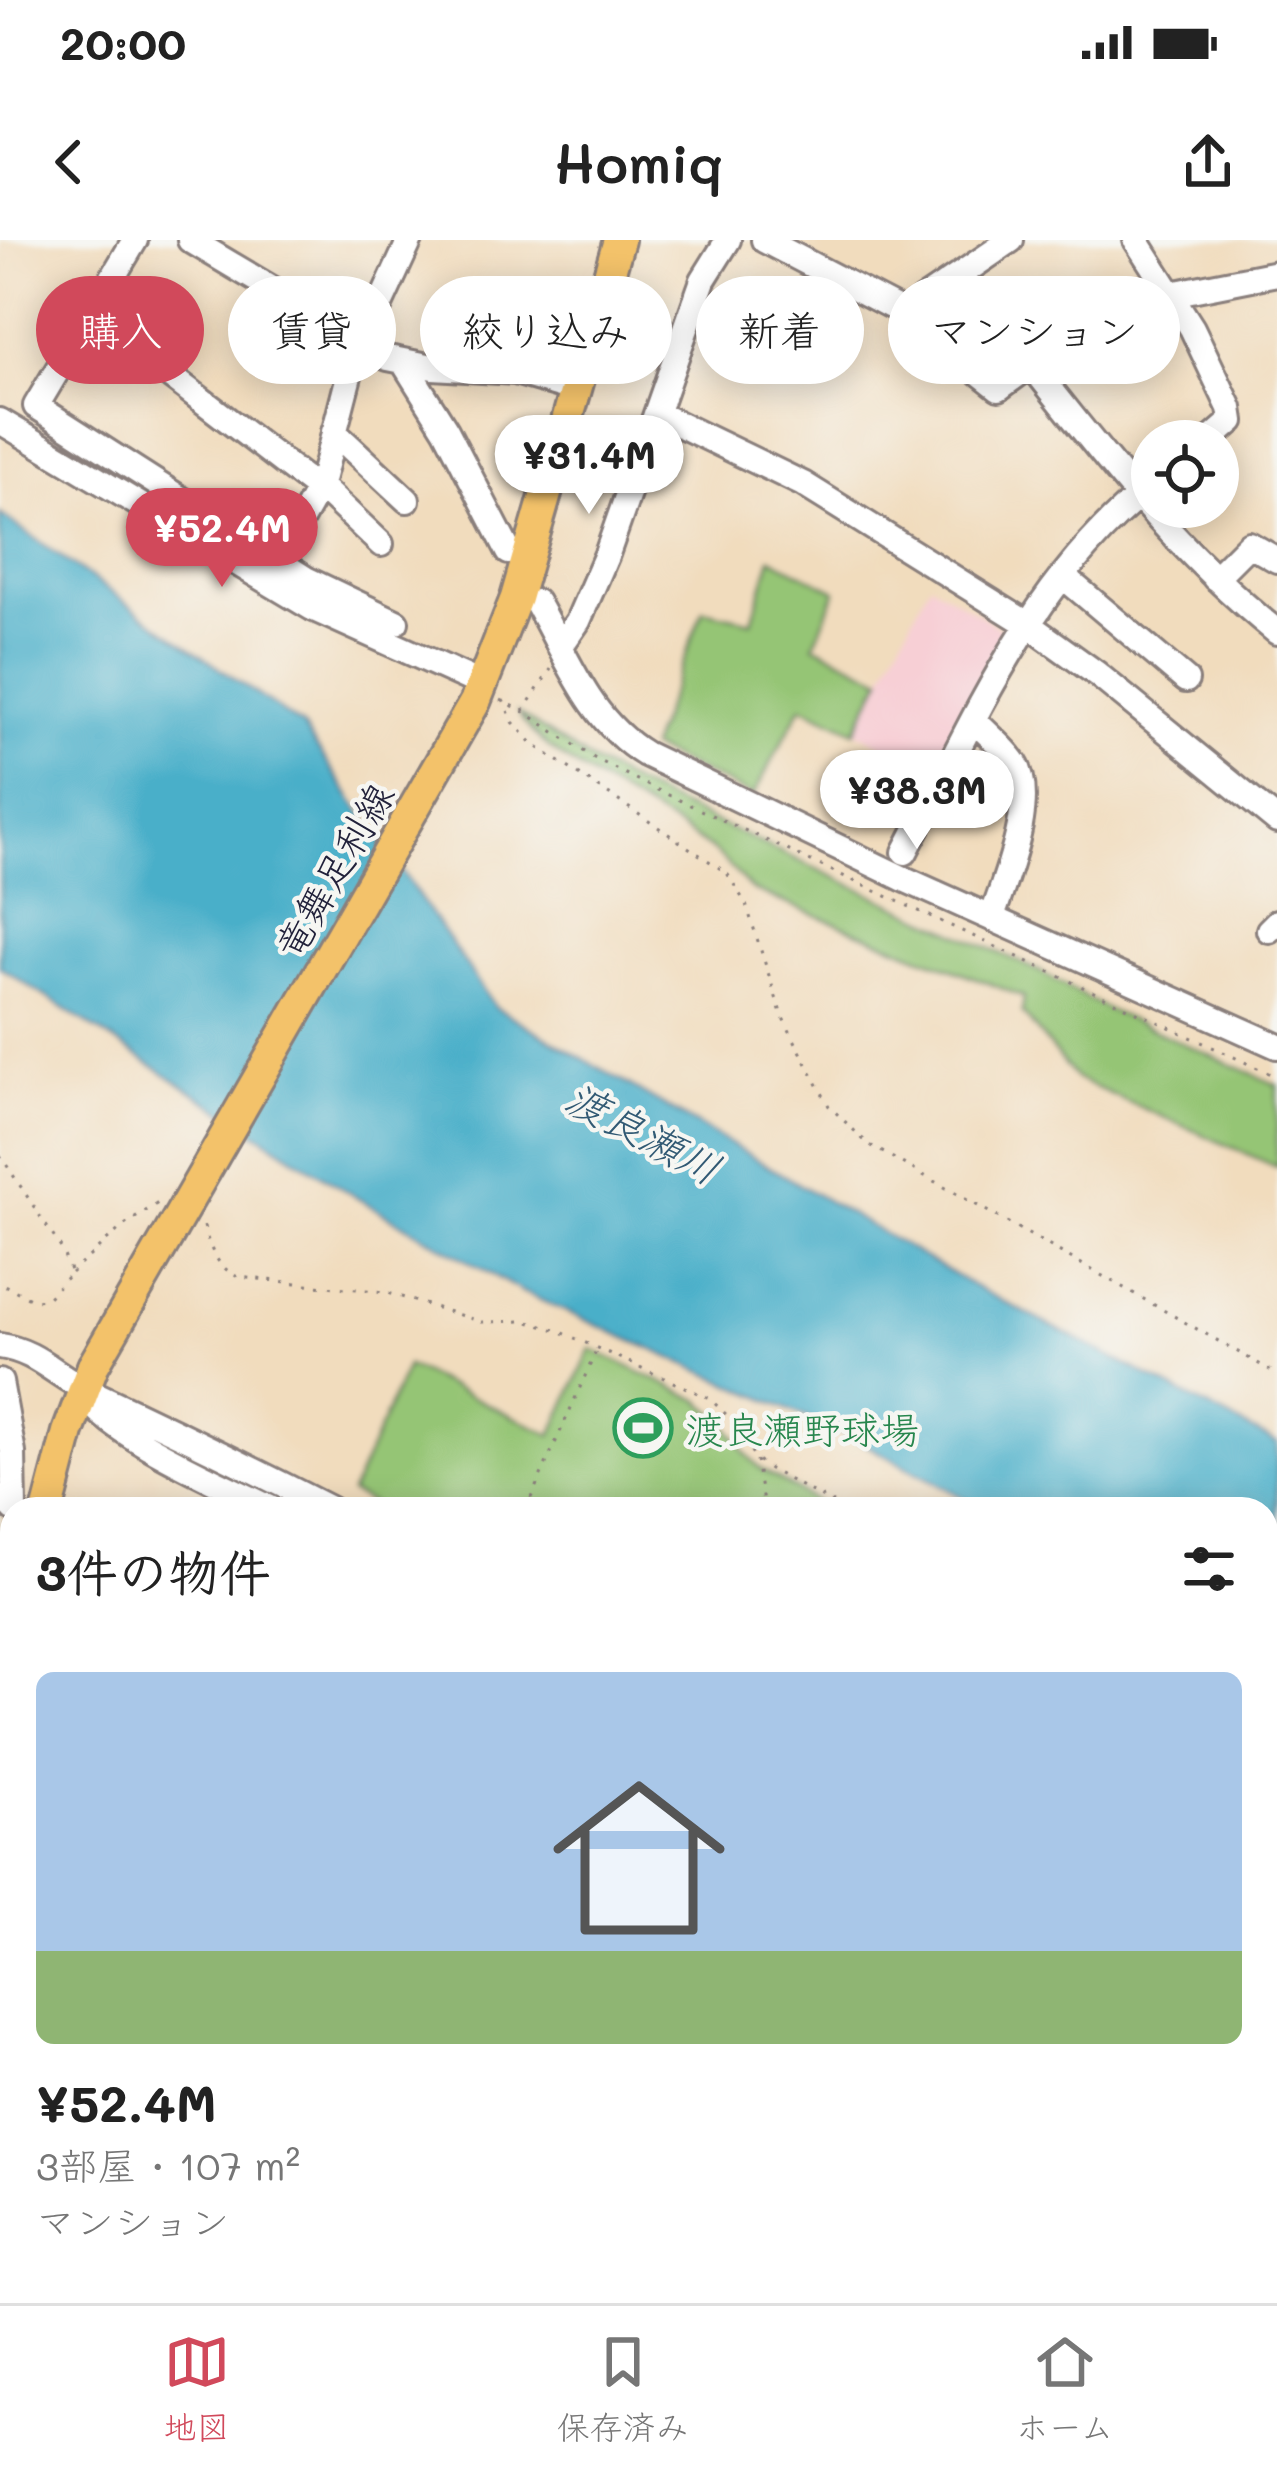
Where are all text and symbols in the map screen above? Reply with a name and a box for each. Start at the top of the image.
text: 20:00 [60,13,186,71]
text: Homiq [554,127,723,198]
icon: back [36,129,102,195]
icon: share [1175,129,1241,195]
chip: 購入 [36,276,204,384]
chip: 賃貸 [228,276,396,384]
chip: 絞り込み [420,276,672,384]
chip: 新着 [696,276,864,384]
chip: マンション [888,276,1180,384]
pin: ¥31.4M [491,415,687,517]
map controls [1131,420,1239,528]
button: locate [1131,420,1239,528]
text: ¥31.4M [522,428,656,479]
pin: ¥52.4M [124,488,320,590]
text: ¥52.4M [153,501,291,552]
pin: ¥38.3M [819,750,1015,852]
text: ¥38.3M [847,763,987,814]
street label: 竜舞足利線 [262,773,404,967]
water label: 渡良瀬川 [557,1068,731,1196]
sports icon: 渡良瀬野球場 [612,1397,674,1459]
place label: 渡良瀬野球場 [685,1403,919,1454]
icon: filters [1176,1536,1242,1602]
text: 3件の物件 [36,1537,271,1604]
icon: home [531,1750,747,1966]
text: ¥52.4M [36,2068,217,2135]
text: 3部屋 · 107 m² [36,2139,300,2190]
text: マンション [36,2195,229,2246]
tab: 地図 [164,2329,230,2449]
tab: 保存済み [557,2329,689,2449]
tab: ホーム [1016,2329,1113,2449]

